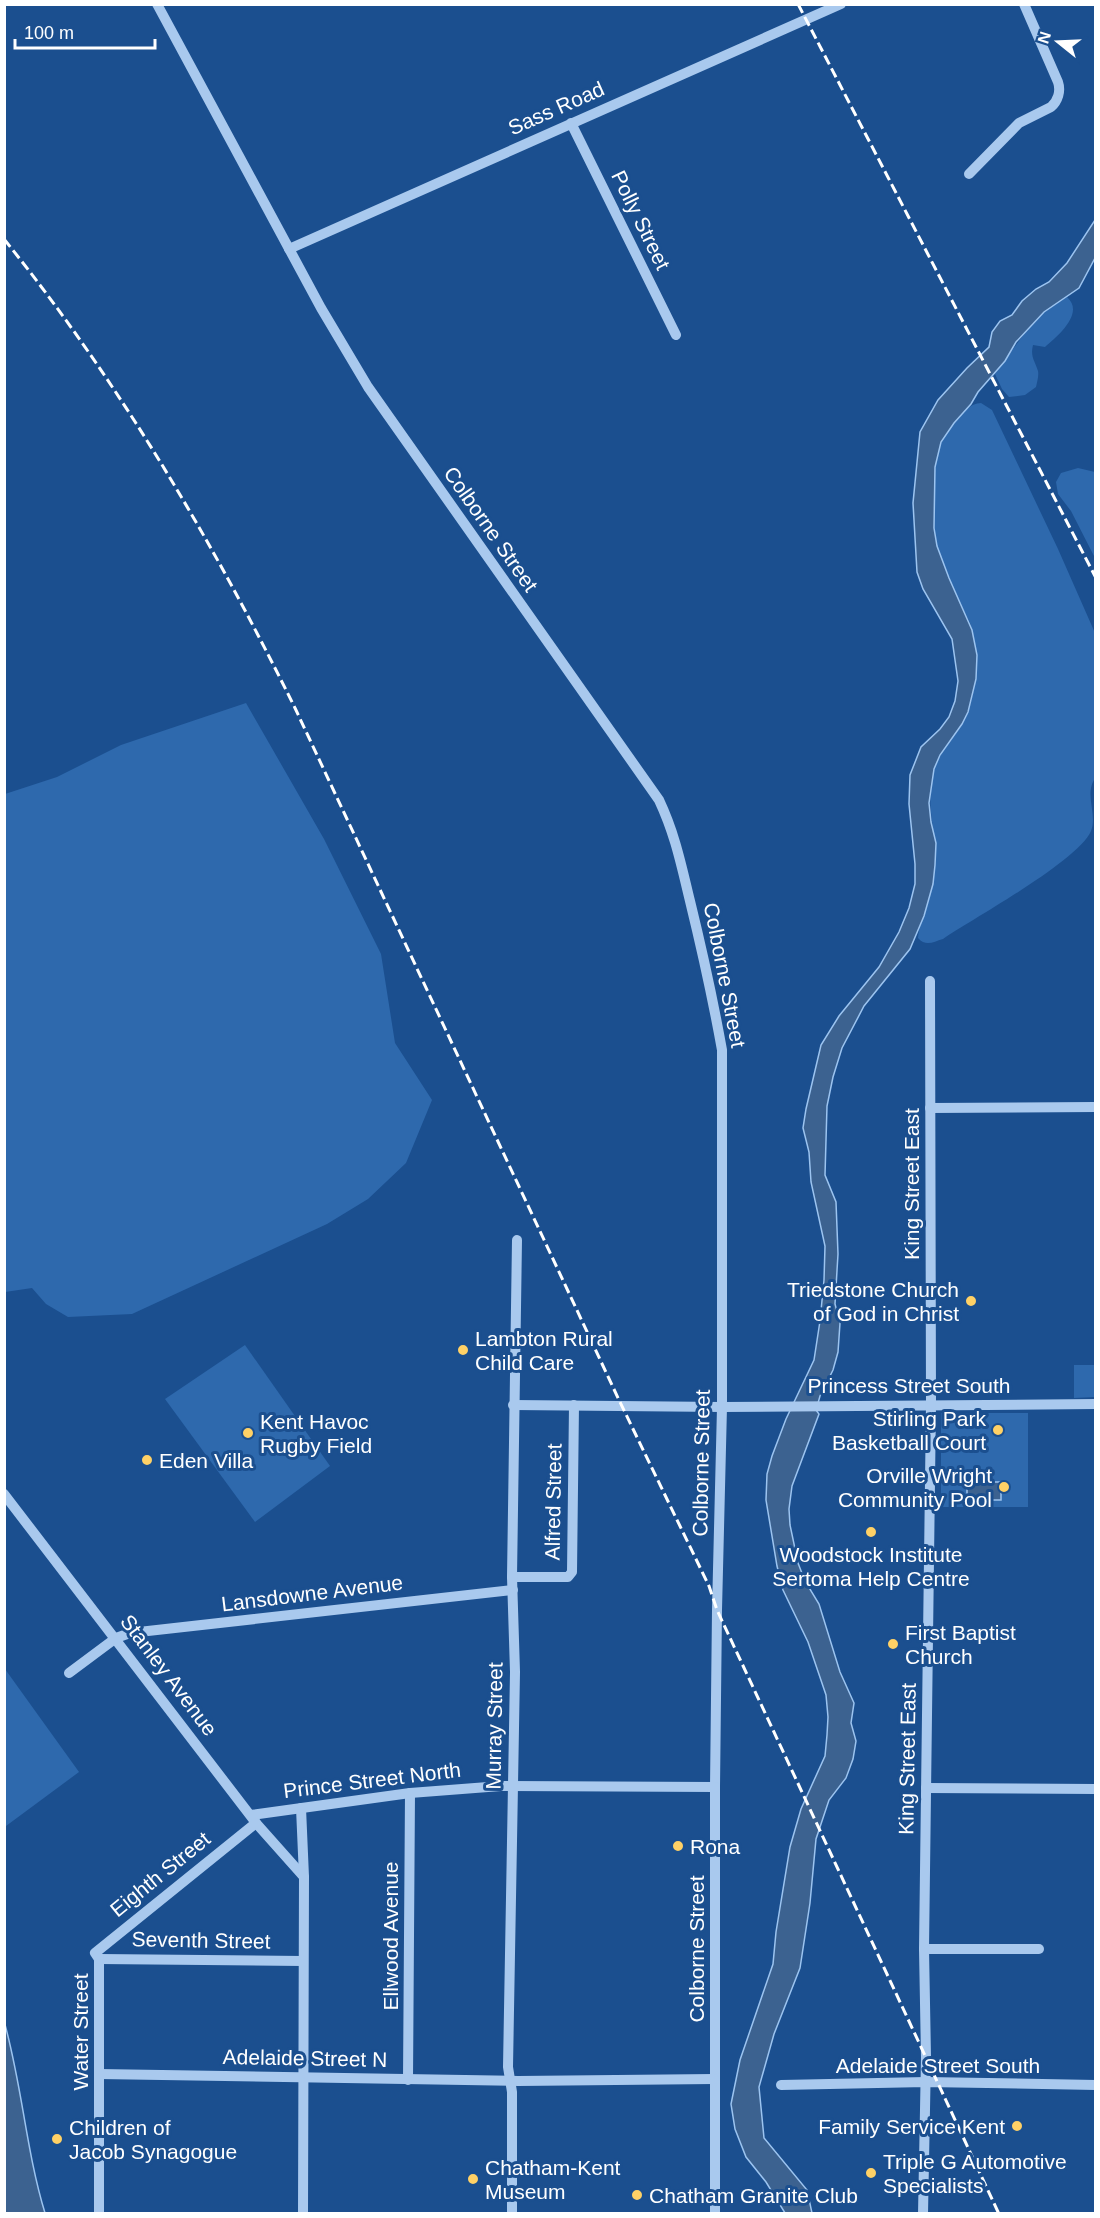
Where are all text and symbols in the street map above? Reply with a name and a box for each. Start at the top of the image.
scale bar [15,12,154,50]
north arrow [1028,12,1088,72]
text: 100 m [24,23,74,43]
text: N [1034,29,1054,46]
street label: Sass Road [504,77,608,139]
street label: Polly Street [607,167,675,273]
street label: Colborne Street [439,462,543,596]
street label: Colborne Street [700,901,750,1050]
street label: King Street East [900,1108,923,1260]
place label: Triedstone Church of God in Christ [787,1278,959,1325]
marker: Triedstone Church of God in Christ [964,1294,978,1308]
place label: Lambton Rural Child Care [475,1327,613,1374]
marker: Lambton Rural Child Care [456,1343,470,1357]
street label: Princess Street South [807,1374,1011,1397]
street label: Colborne Street [688,1389,714,1537]
place label: Stirling Park Basketball Court [832,1407,987,1454]
place label: Kent Havoc Rugby Field [260,1410,372,1457]
marker: Stirling Park Basketball Court [991,1423,1005,1437]
marker: Kent Havoc Rugby Field [241,1426,255,1440]
street label: Alfred Street [540,1443,566,1561]
place label: Eden Villa [159,1449,254,1472]
marker: Eden Villa [140,1453,154,1467]
place label: Orville Wright Community Pool [838,1464,992,1511]
marker: Orville Wright Community Pool [997,1480,1011,1494]
marker: Woodstock Institute Sertoma Help Centre [864,1525,878,1539]
place label: Woodstock Institute Sertoma Help Centre [772,1543,970,1590]
street label: Lansdowne Avenue [220,1570,404,1616]
street label: Stanley Avenue [116,1610,222,1740]
place label: First Baptist Church [905,1621,1016,1668]
marker: First Baptist Church [886,1637,900,1651]
street label: Murray Street [481,1662,507,1790]
street label: King Street East [894,1683,920,1835]
street label: Prince Street North [282,1758,462,1802]
street label: Eighth Street [106,1827,215,1921]
place label: Rona [690,1835,741,1858]
marker: Rona [671,1839,685,1853]
street label: Ellwood Avenue [379,1861,402,2011]
street label: Colborne Street [685,1875,708,2023]
street label: Seventh Street [131,1927,271,1953]
street label: Water Street [69,1973,92,2091]
street label: Adelaide Street N [223,2045,387,2071]
street label: Adelaide Street South [836,2054,1040,2077]
place label: Family Service Kent [818,2115,1005,2138]
place label: Children of Jacob Synagogue [69,2116,237,2163]
marker: Family Service Kent [1010,2119,1024,2133]
marker: Children of Jacob Synagogue [50,2132,64,2146]
place label: Triple G Automotive Specialists [883,2150,1067,2197]
place label: Chatham-Kent Museum [485,2156,621,2203]
marker: Triple G Automotive Specialists [864,2166,878,2180]
marker: Chatham-Kent Museum [466,2172,480,2186]
place label: Chatham Granite Club [649,2184,858,2207]
marker: Chatham Granite Club [630,2188,644,2202]

